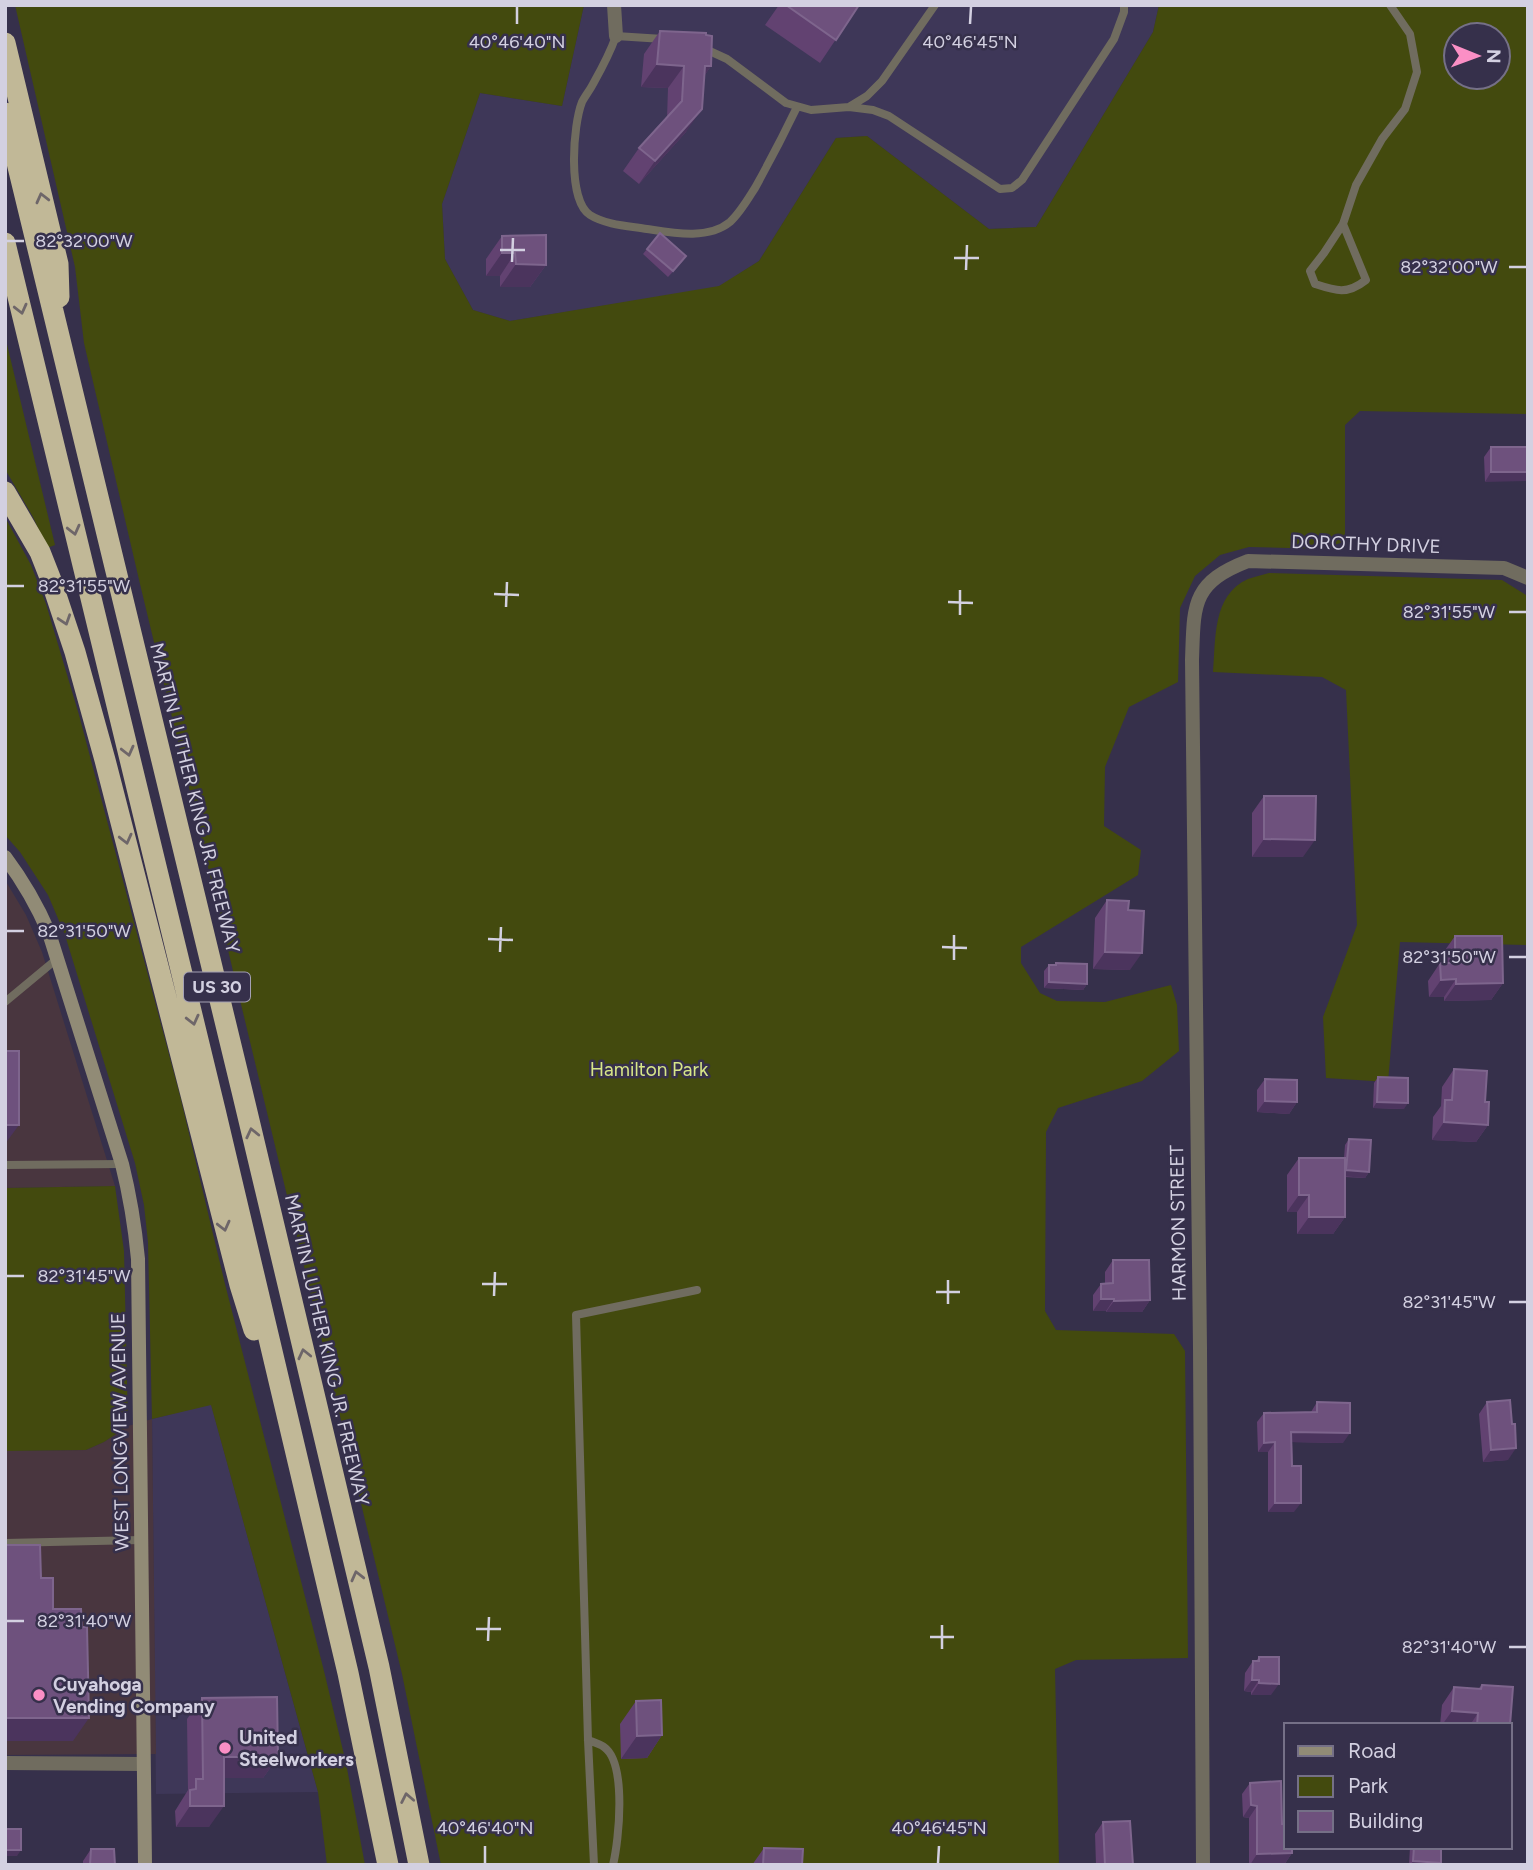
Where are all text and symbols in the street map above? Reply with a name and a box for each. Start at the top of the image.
north arrow [1442,21,1512,91]
text: 40°46'40"N [469,31,565,53]
text: 40°46'45"N [922,31,1018,53]
text: N [1482,49,1505,64]
one-way arrow [36,192,50,204]
text: 82°32'00"W [35,230,133,252]
text: 82°32'00"W [1400,256,1498,278]
one-way arrow [13,303,27,315]
one-way arrow [66,524,80,536]
street label: DOROTHY DRIVE [1291,530,1441,558]
text: 82°31'55"W [38,575,131,597]
text: 82°31'55"W [1403,601,1496,623]
one-way arrow [57,614,71,626]
street label: MARTIN LUTHER KING JR. FREEWAY [145,641,245,956]
one-way arrow [120,745,134,757]
one-way arrow [118,833,132,845]
text: 82°31'50"W [37,920,131,942]
text: 82°31'50"W [1402,946,1496,968]
road number: US 30 [184,972,250,1002]
one-way arrow [185,1014,199,1026]
park label: Hamilton Park [590,1058,709,1081]
one-way arrow [246,1127,260,1139]
street label: HARMON STREET [1165,1144,1191,1301]
street label: MARTIN LUTHER KING JR. FREEWAY [280,1192,374,1508]
one-way arrow [216,1220,230,1232]
text: 82°31'45"W [37,1265,131,1287]
text: 82°31'45"W [1402,1291,1496,1313]
street label: WEST LONGVIEW AVENUE [106,1313,134,1551]
one-way arrow [298,1348,312,1360]
one-way arrow [351,1570,365,1582]
text: 82°31'40"W [37,1610,132,1632]
text: 82°31'40"W [1402,1636,1497,1658]
place label: Cuyahoga Vending Company [53,1673,215,1718]
marker: Cuyahoga Vending Company [31,1687,47,1703]
legend [1284,1723,1512,1849]
place label: United Steelworkers [239,1726,354,1771]
text: Road [1348,1738,1396,1763]
marker: United Steelworkers [217,1740,233,1756]
text: Park [1348,1773,1389,1798]
one-way arrow [400,1792,415,1804]
text: Building [1348,1808,1423,1833]
text: 40°46'40"N [437,1817,533,1839]
text: 40°46'45"N [891,1817,987,1839]

